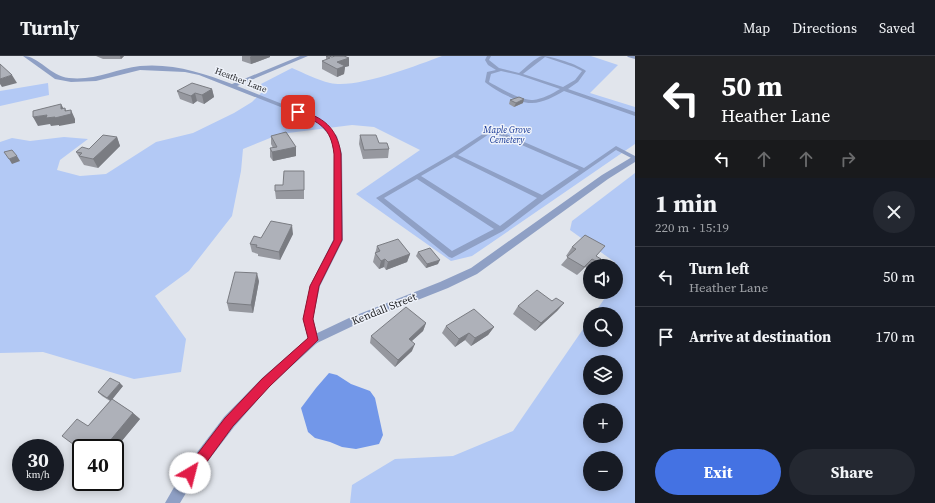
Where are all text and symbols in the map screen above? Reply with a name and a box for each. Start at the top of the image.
text: Turnly [20,15,79,41]
text: Map [743,18,770,38]
text: Directions [792,18,857,38]
text: Saved [879,18,915,38]
street label: Heather Lane [213,65,269,96]
text: 50 m [721,67,783,105]
icon: left [655,72,707,124]
pin [281,95,315,129]
icon: arrive [287,101,309,123]
text: Heather Lane [721,103,831,128]
park label: Maple Grove Cemetery [482,124,531,146]
icon: left [711,148,733,170]
icon: ahead [753,148,775,170]
icon: ahead [795,148,817,170]
icon: right [837,148,859,170]
text: 1 min [655,187,717,220]
button: close [873,191,915,233]
text: 220 m · 15:19 [655,219,729,236]
text: Turn left [689,258,749,279]
map controls [583,259,623,491]
button: sound [583,259,623,299]
icon: left [655,266,677,288]
text: 50 m [883,266,915,287]
text: Heather Lane [689,279,768,296]
street label: Kendall Street [349,289,419,329]
button: search [583,307,623,347]
icon: arrive [655,326,677,348]
text: Arrive at destination [689,326,831,347]
text: 170 m [875,326,915,347]
button: layers [583,355,623,395]
button: + [583,403,623,443]
speed limit sign: 40 [72,439,124,491]
text: 30 [27,446,49,474]
button: Exit [655,449,781,495]
button: Share [789,449,915,495]
button: − [583,451,623,491]
position arrow [169,452,211,494]
text: km/h [26,468,50,481]

